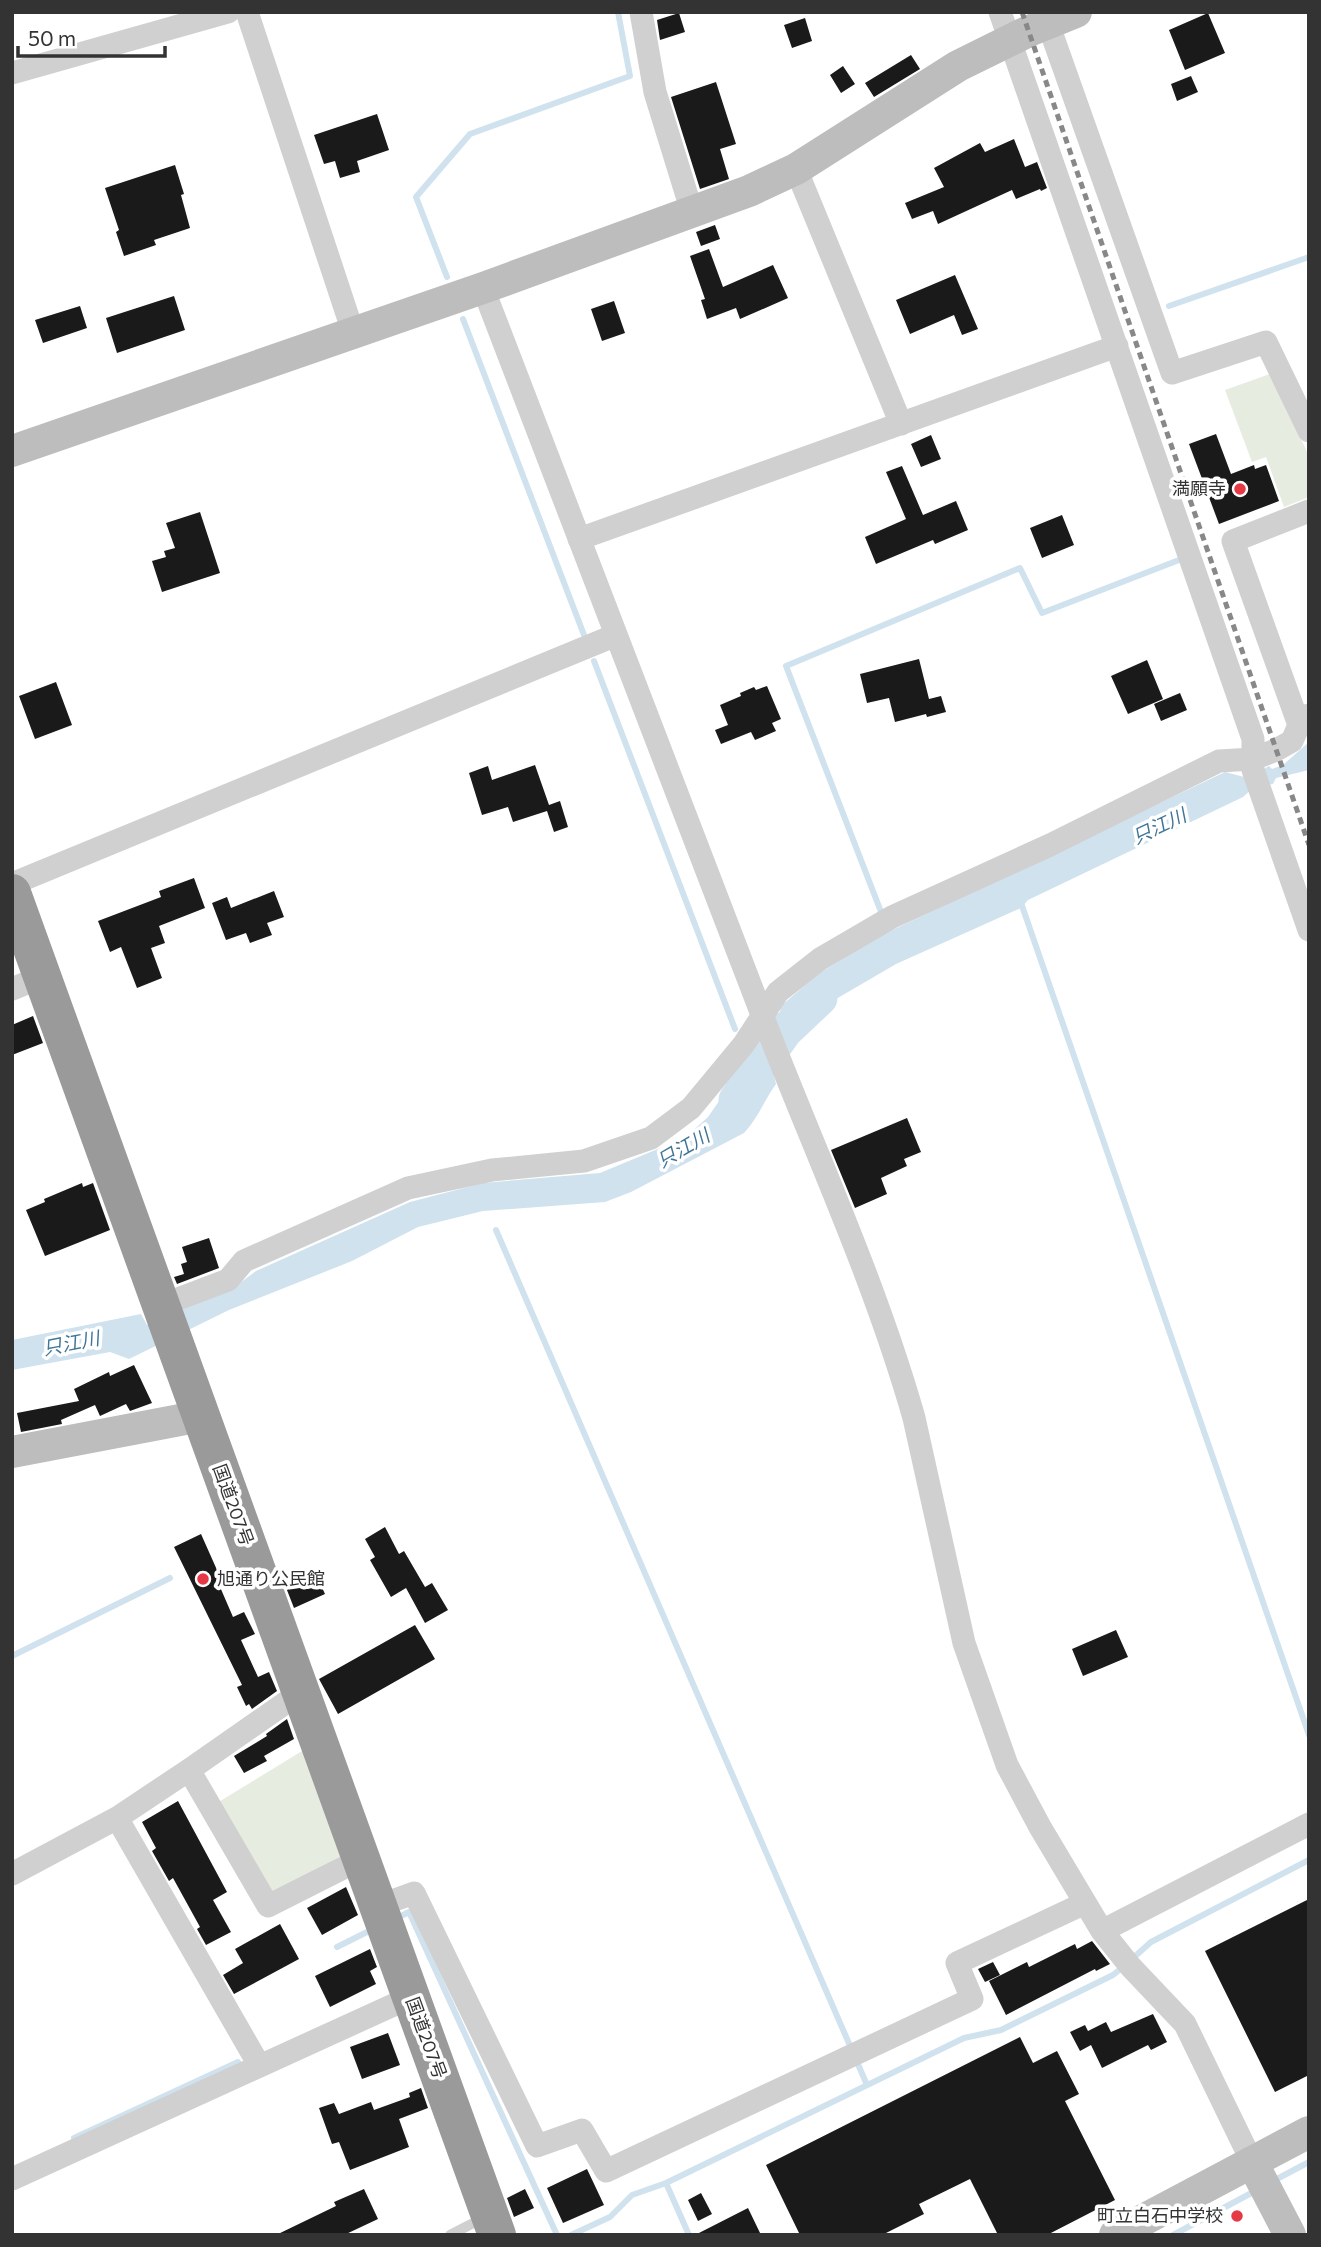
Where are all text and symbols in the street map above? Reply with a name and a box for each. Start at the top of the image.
scale bar [18,14,164,58]
text: 50 m [28,25,76,50]
place label: 満願寺 [1172,477,1226,499]
marker: 満願寺 [1232,481,1248,497]
water label: 只江川 [1128,802,1191,848]
water label: 只江川 [652,1122,715,1172]
water label: 只江川 [41,1325,103,1359]
street label: 国道207号 [209,1461,259,1548]
place label: 旭通り公民館 [217,1567,325,1589]
marker: 旭通り公民館 [195,1571,211,1587]
street label: 国道207号 [402,1994,452,2081]
place label: 町立白石中学校 [1097,2204,1223,2226]
marker: 町立白石中学校 [1229,2208,1245,2224]

